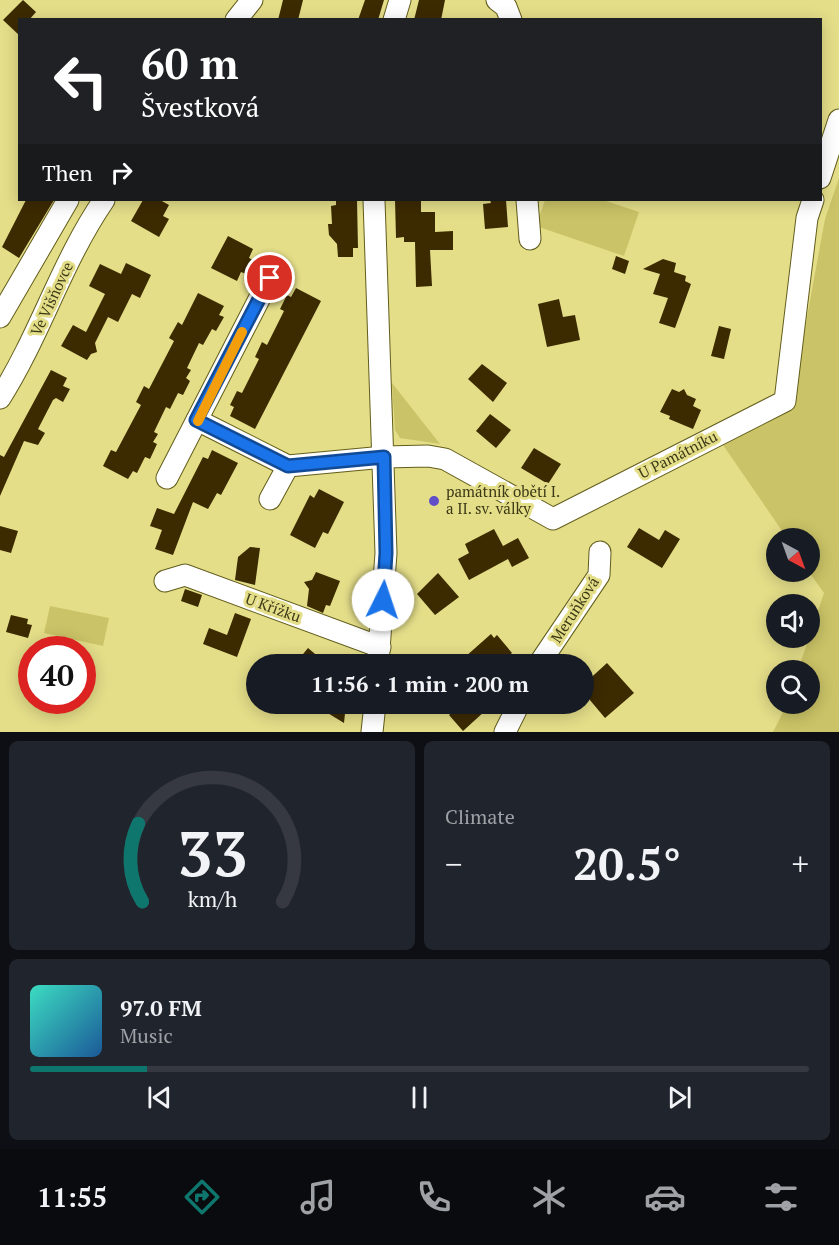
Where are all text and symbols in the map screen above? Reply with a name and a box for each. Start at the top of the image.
text: 60 m [141,35,239,91]
icon: left [42,42,120,120]
text: Švestková [141,89,259,125]
icon: right [105,156,138,189]
text: Then [42,158,93,187]
pin [244,252,295,303]
street label: Ve Višňovce [25,258,77,339]
icon: arrive [253,261,286,294]
street label: U Památníku [635,425,721,483]
place label: památník obětí I. a II. sv. války [446,481,560,518]
marker: památník obětí I. a II. sv. války [427,494,441,508]
north arrow [766,528,820,582]
map controls [766,528,820,714]
position arrow [351,568,415,632]
street label: Meruňková [545,572,603,646]
street label: U Křížku [243,588,304,626]
button: sound [766,594,820,648]
speed limit sign: 40 [18,636,96,714]
button: search [766,660,820,714]
text: 11:56 · 1 min · 200 m [311,669,529,698]
text: Climate [445,803,515,830]
text: 33 [177,811,247,894]
text: 20.5° [573,833,681,893]
text: − [445,842,463,885]
text: + [791,842,809,885]
text: km/h [187,886,237,914]
text: 97.0 FM [120,993,202,1022]
text: Music [120,1022,173,1049]
icon: previous [143,1081,176,1114]
icon: pause [403,1081,436,1114]
icon: next [663,1081,696,1114]
icon: directions [181,1176,223,1218]
icon: music [297,1176,339,1218]
icon: phone [413,1176,455,1218]
icon: climate [528,1176,570,1218]
icon: car [644,1176,686,1218]
icon: filters [760,1176,802,1218]
text: 11:55 [37,1179,107,1215]

